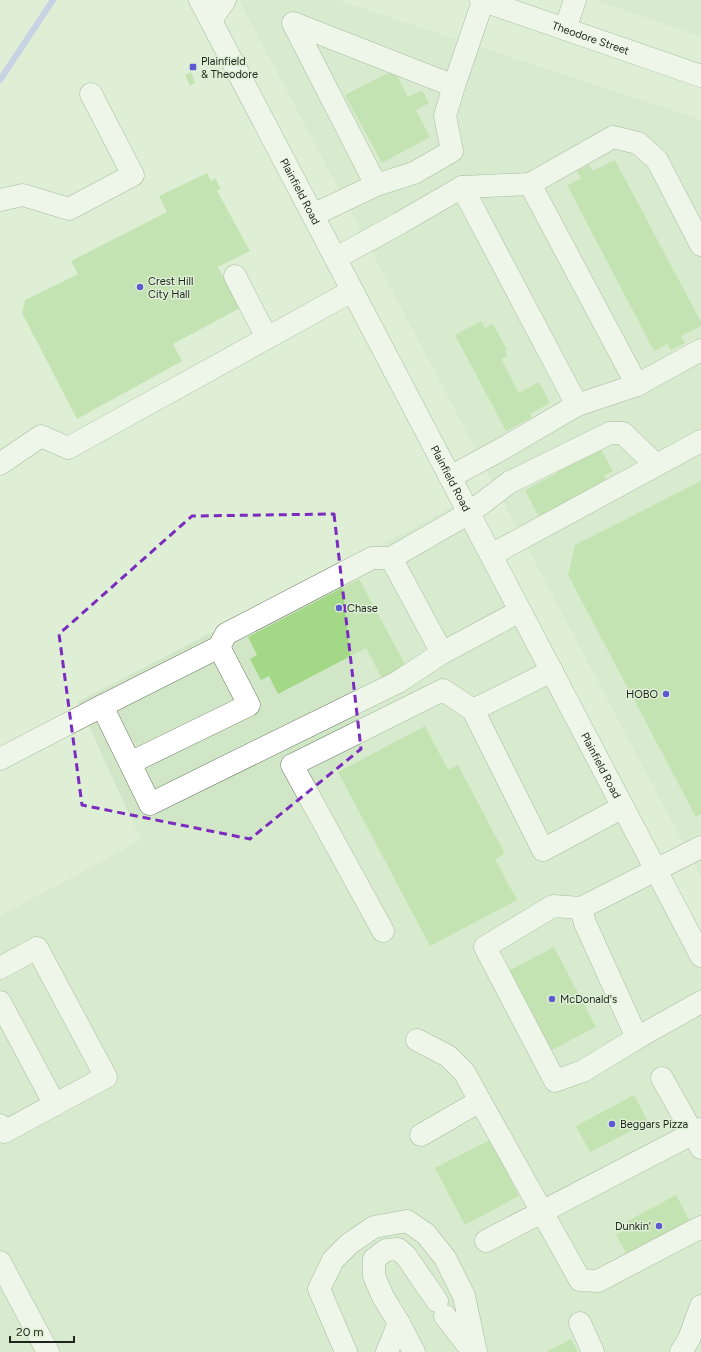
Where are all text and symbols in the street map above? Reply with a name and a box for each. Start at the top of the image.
street label: Theodore Street [550,19,631,57]
place label: Plainfield & Theodore [201,55,258,81]
marker: Plainfield & Theodore [188,62,198,72]
street label: Plainfield Road [278,156,323,227]
place label: Crest Hill City Hall [148,275,193,301]
marker: Crest Hill City Hall [135,282,145,292]
street label: Plainfield Road [428,443,473,514]
place label: Chase [347,602,378,615]
marker: Chase [334,603,344,613]
place label: HOBO [626,688,658,701]
marker: HOBO [661,689,671,699]
street label: Plainfield Road [578,730,624,801]
place label: McDonald's [560,993,617,1006]
marker: McDonald's [547,994,557,1004]
place label: Beggars Pizza [620,1118,688,1131]
marker: Beggars Pizza [607,1119,617,1129]
place label: Dunkin' [615,1220,651,1233]
marker: Dunkin' [654,1221,664,1231]
scale bar [10,1318,74,1344]
text: 20 m [16,1325,44,1339]

